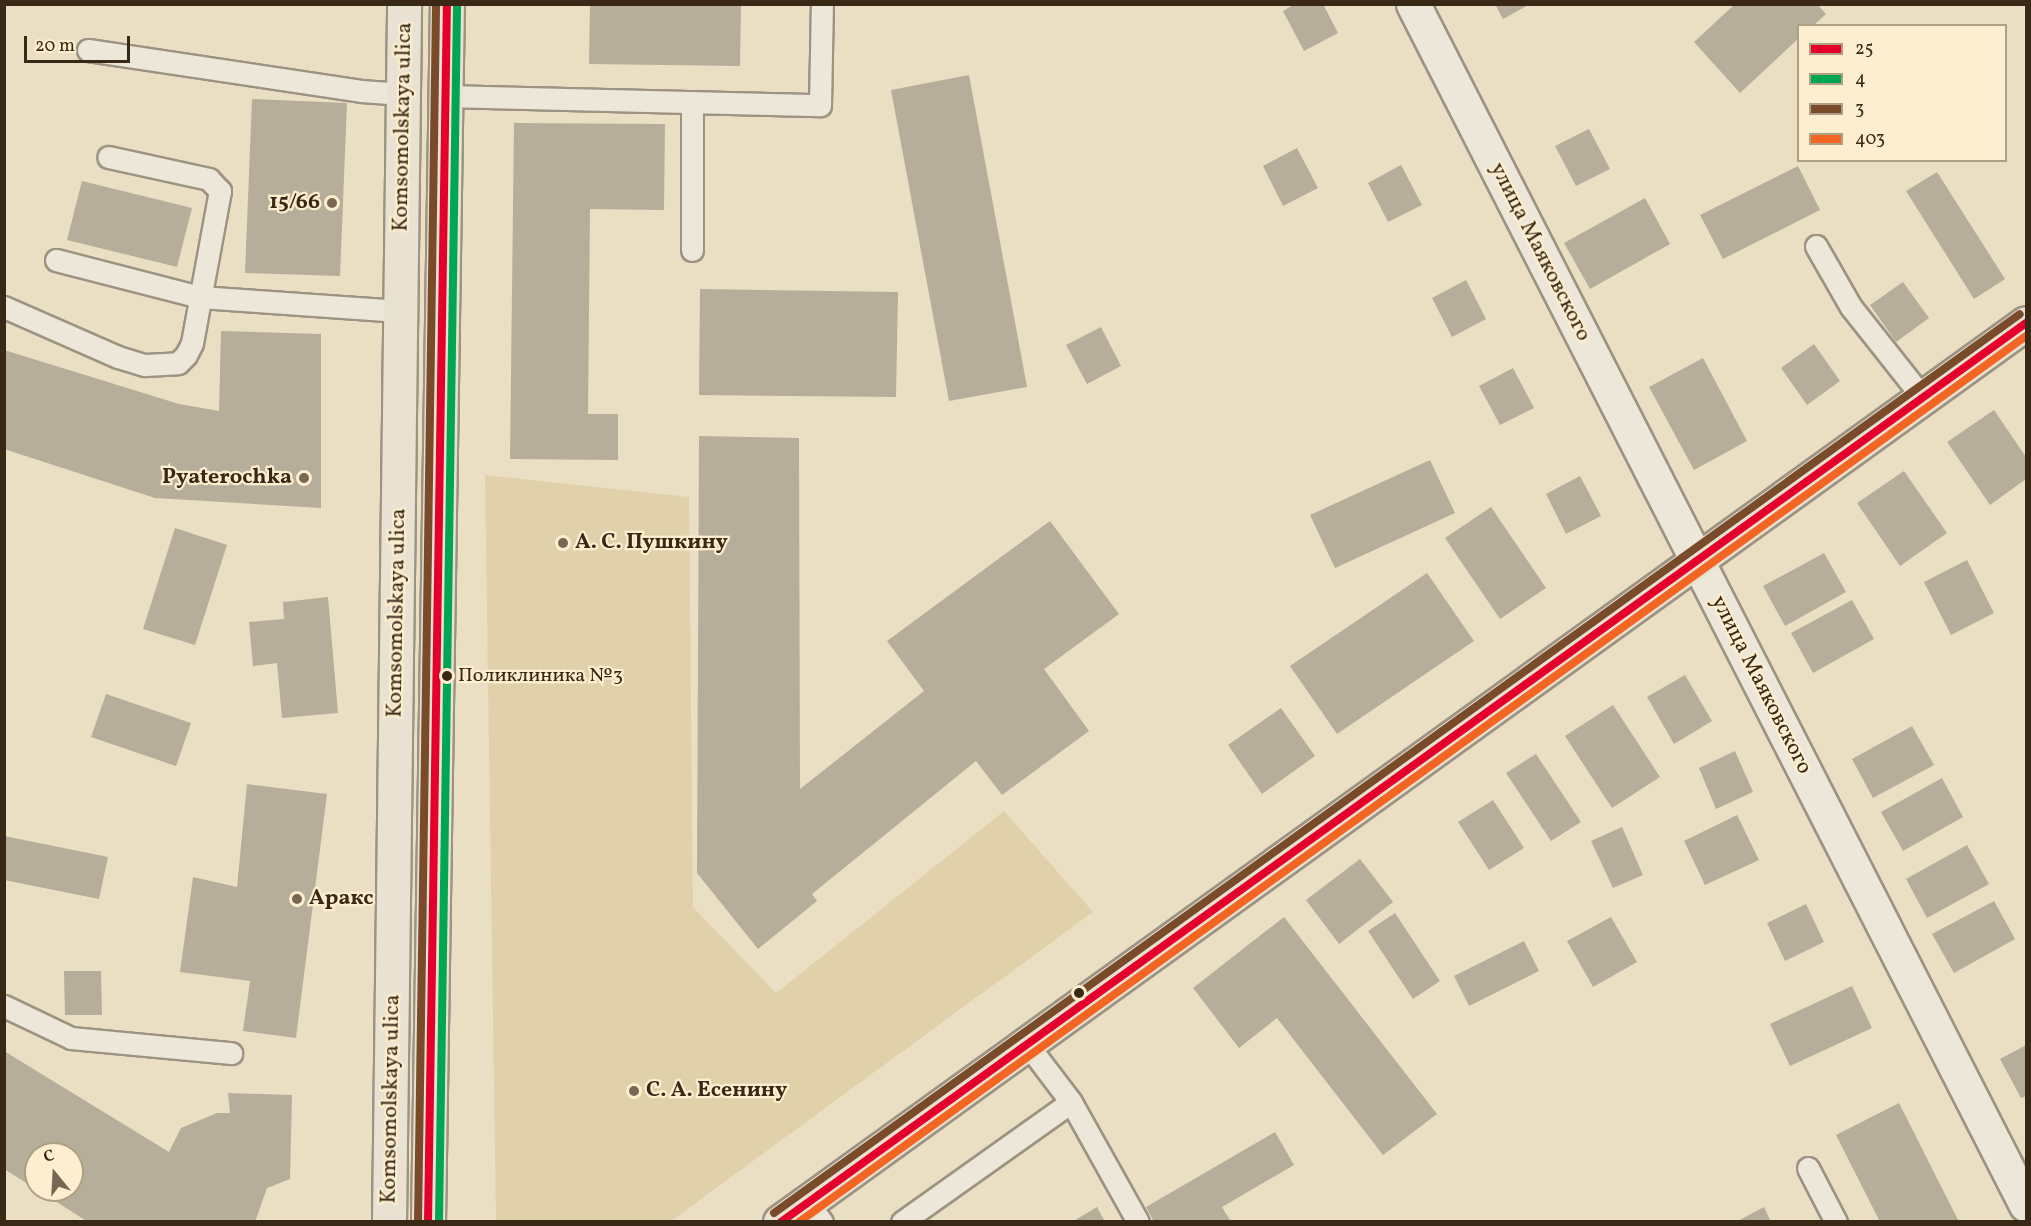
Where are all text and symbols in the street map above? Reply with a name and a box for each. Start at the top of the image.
street label: Komsomolskaya ulica [388,22,418,232]
scale bar [27,24,134,62]
legend [1797,24,2007,162]
text: 20 m [35,34,75,59]
text: 25 [1855,37,1873,62]
text: 4 [1855,67,1866,92]
text: 3 [1855,97,1864,122]
text: 403 [1855,127,1885,152]
street label: улица Маяковского [1484,158,1596,346]
place label: 15/66 [269,190,320,216]
marker: 15/66 [325,196,339,210]
place label: Pyaterochka [162,465,292,491]
marker: Pyaterochka [297,471,311,485]
street label: Komsomolskaya ulica [382,508,412,718]
place label: А. С. Пушкину [575,530,728,556]
marker: А. С. Пушкину [556,536,570,550]
street label: улица Маяковского [1705,591,1817,779]
place label: Поликлиника №3 [458,664,623,688]
marker: Поликлиника №3 [441,670,453,682]
place label: Аракс [309,886,373,912]
marker: Аракс [290,892,304,906]
unlabelled marker [1073,987,1085,999]
street label: Komsomolskaya ulica [376,994,406,1204]
place label: С. А. Есенину [646,1078,787,1104]
marker: С. А. Есенину [627,1084,641,1098]
north arrow [24,1142,84,1202]
text: С [41,1145,57,1169]

